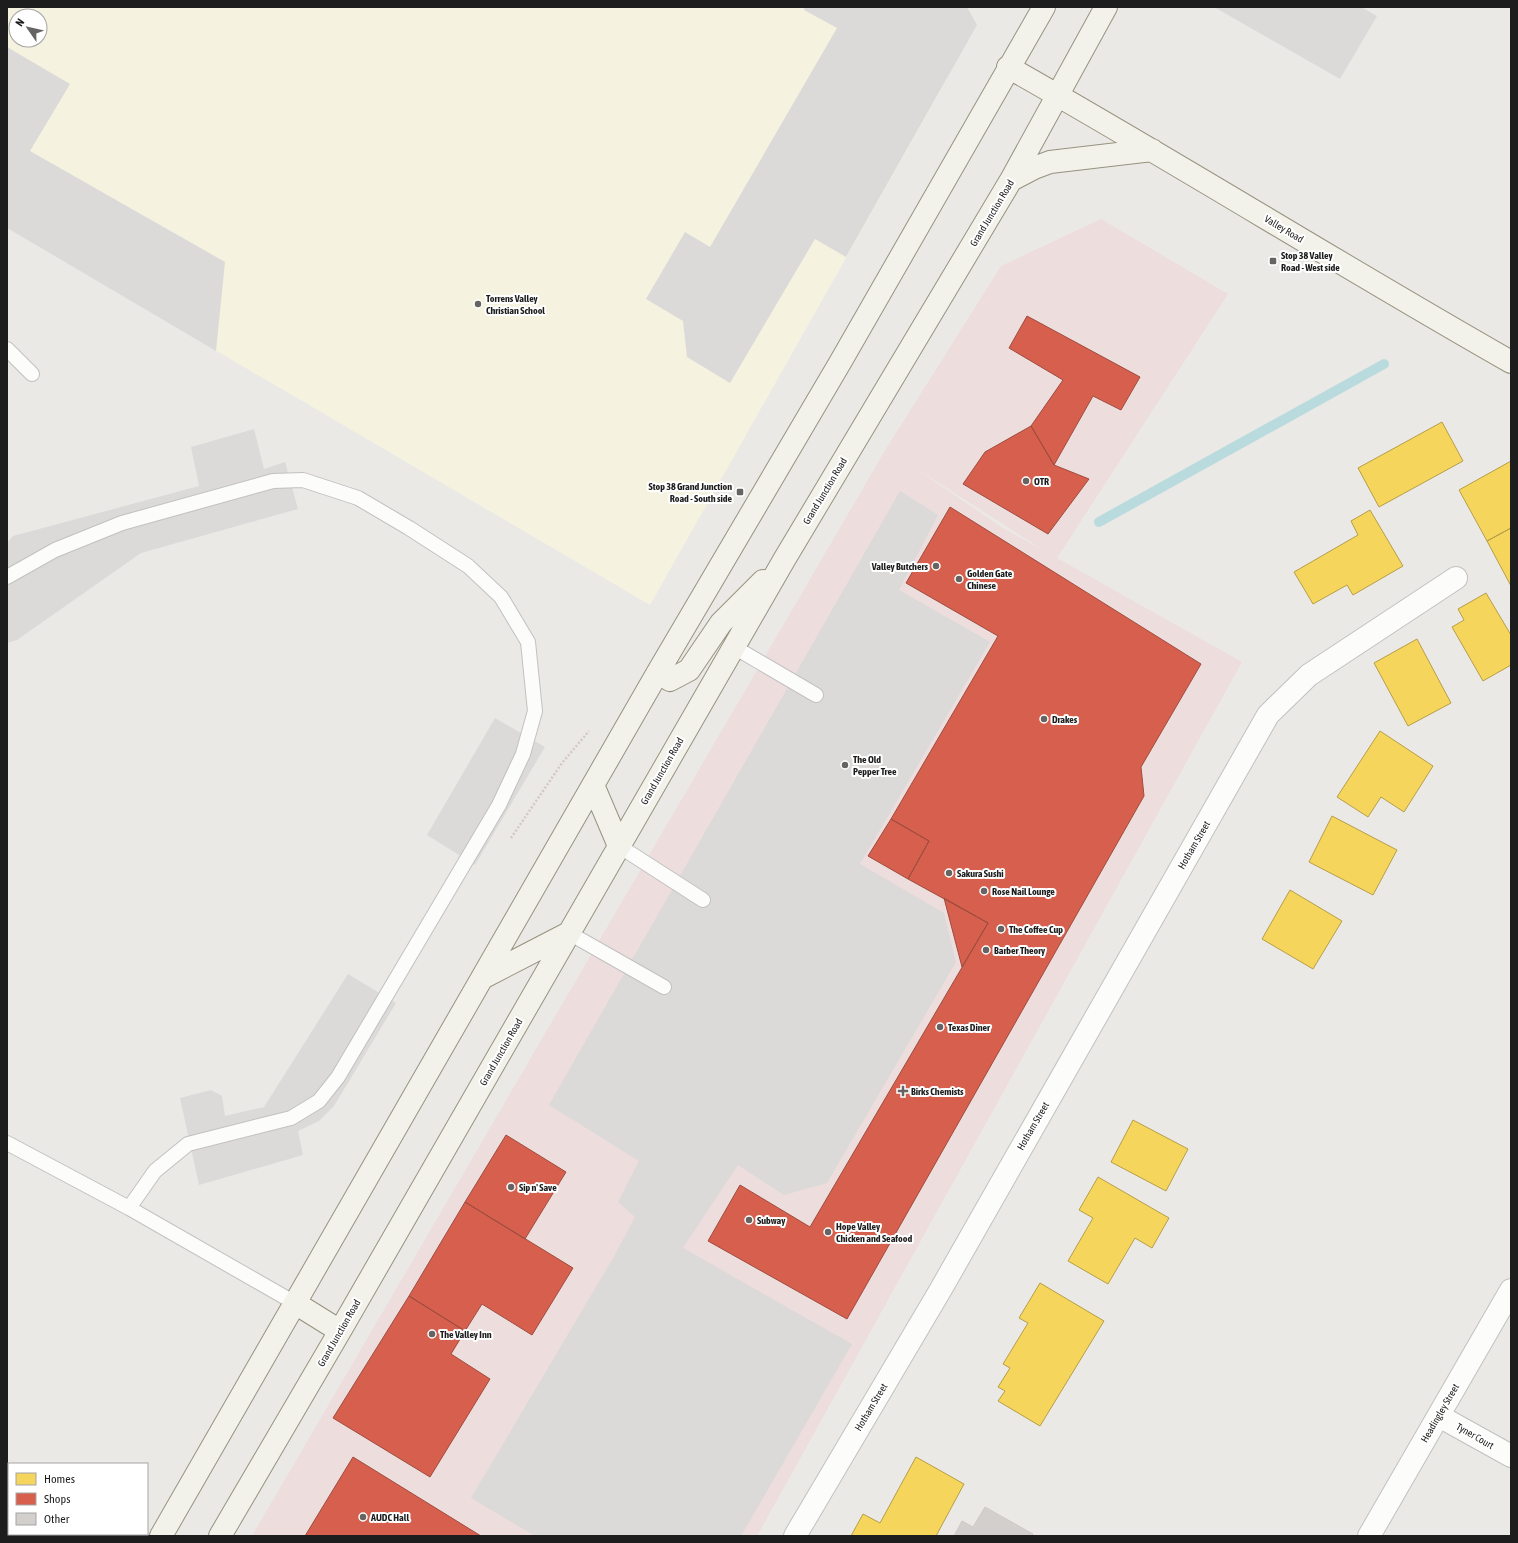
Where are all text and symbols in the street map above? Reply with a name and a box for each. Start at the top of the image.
north arrow [8,8,48,48]
text: N [13,16,27,28]
street label: Grand Junction Road [968,178,1016,248]
street label: Valley Road [1263,213,1306,245]
place label: Stop 38 Valley Road - West side [1281,250,1340,273]
marker: Stop 38 Valley Road - West side [1268,256,1278,266]
place label: Torrens Valley Christian School [486,293,545,316]
marker: Torrens Valley Christian School [473,299,483,309]
street label: Grand Junction Road [801,456,849,526]
marker: OTR [1021,476,1031,486]
place label: OTR [1034,476,1049,487]
place label: Stop 38 Grand Junction Road - South side [648,481,732,504]
marker: Stop 38 Grand Junction Road - South side [735,487,745,497]
place label: Valley Butchers [871,561,928,572]
marker: Valley Butchers [931,561,941,571]
place label: Golden Gate Chinese [967,568,1013,591]
marker: Golden Gate Chinese [954,574,964,584]
marker: Drakes [1039,714,1049,724]
place label: Drakes [1052,714,1078,725]
street label: Grand Junction Road [638,735,686,806]
place label: The Old Pepper Tree [853,754,897,777]
marker: The Old Pepper Tree [840,760,850,770]
street label: Hotham Street [1176,819,1212,871]
marker: Sakura Sushi [944,868,954,878]
place label: Sakura Sushi [957,868,1004,879]
marker: Rose Nail Lounge [979,886,989,896]
place label: Rose Nail Lounge [992,886,1055,897]
marker: The Coffee Cup [996,924,1006,934]
place label: The Coffee Cup [1009,924,1063,935]
marker: Barber Theory [981,945,991,955]
place label: Barber Theory [994,945,1046,956]
street label: Grand Junction Road [477,1016,525,1087]
marker: Texas Diner [935,1022,945,1032]
place label: Texas Diner [948,1022,991,1033]
marker: Birks Chemists [898,1086,908,1096]
place label: Birks Chemists [911,1086,964,1097]
street label: Hotham Street [1015,1100,1051,1152]
marker: Sip n' Save [506,1182,516,1192]
place label: Sip n' Save [519,1182,557,1193]
marker: Subway [744,1215,754,1225]
place label: Subway [757,1215,786,1226]
place label: Hope Valley Chicken and Seafood [836,1221,912,1244]
marker: Hope Valley Chicken and Seafood [823,1227,833,1237]
street label: Grand Junction Road [315,1297,363,1368]
marker: The Valley Inn [427,1329,437,1339]
place label: The Valley Inn [440,1329,492,1340]
street label: Hotham Street [853,1381,890,1433]
street label: Headingley Street [1419,1382,1461,1444]
street label: Tyner Court [1454,1421,1496,1451]
legend [8,1463,148,1535]
text: Homes [44,1472,75,1486]
text: Shops [44,1492,70,1506]
text: Other [44,1512,70,1526]
marker: AUDC Hall [358,1512,368,1522]
place label: AUDC Hall [370,1512,409,1523]

